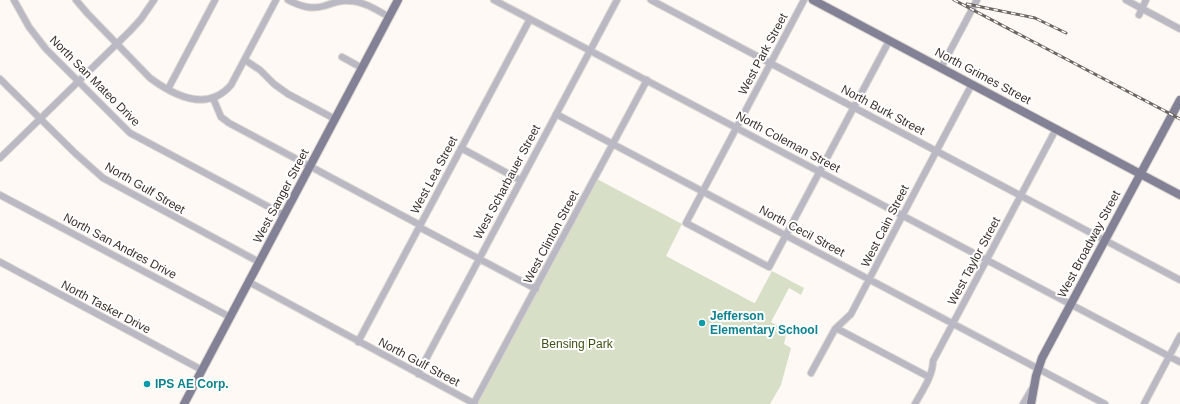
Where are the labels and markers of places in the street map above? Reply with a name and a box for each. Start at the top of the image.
place label: Jefferson Elementary School [710,309,818,337]
marker: Jefferson Elementary School [697,318,707,328]
place label: IPS AE Corp. [155,377,229,391]
marker: IPS AE Corp. [142,379,152,389]

